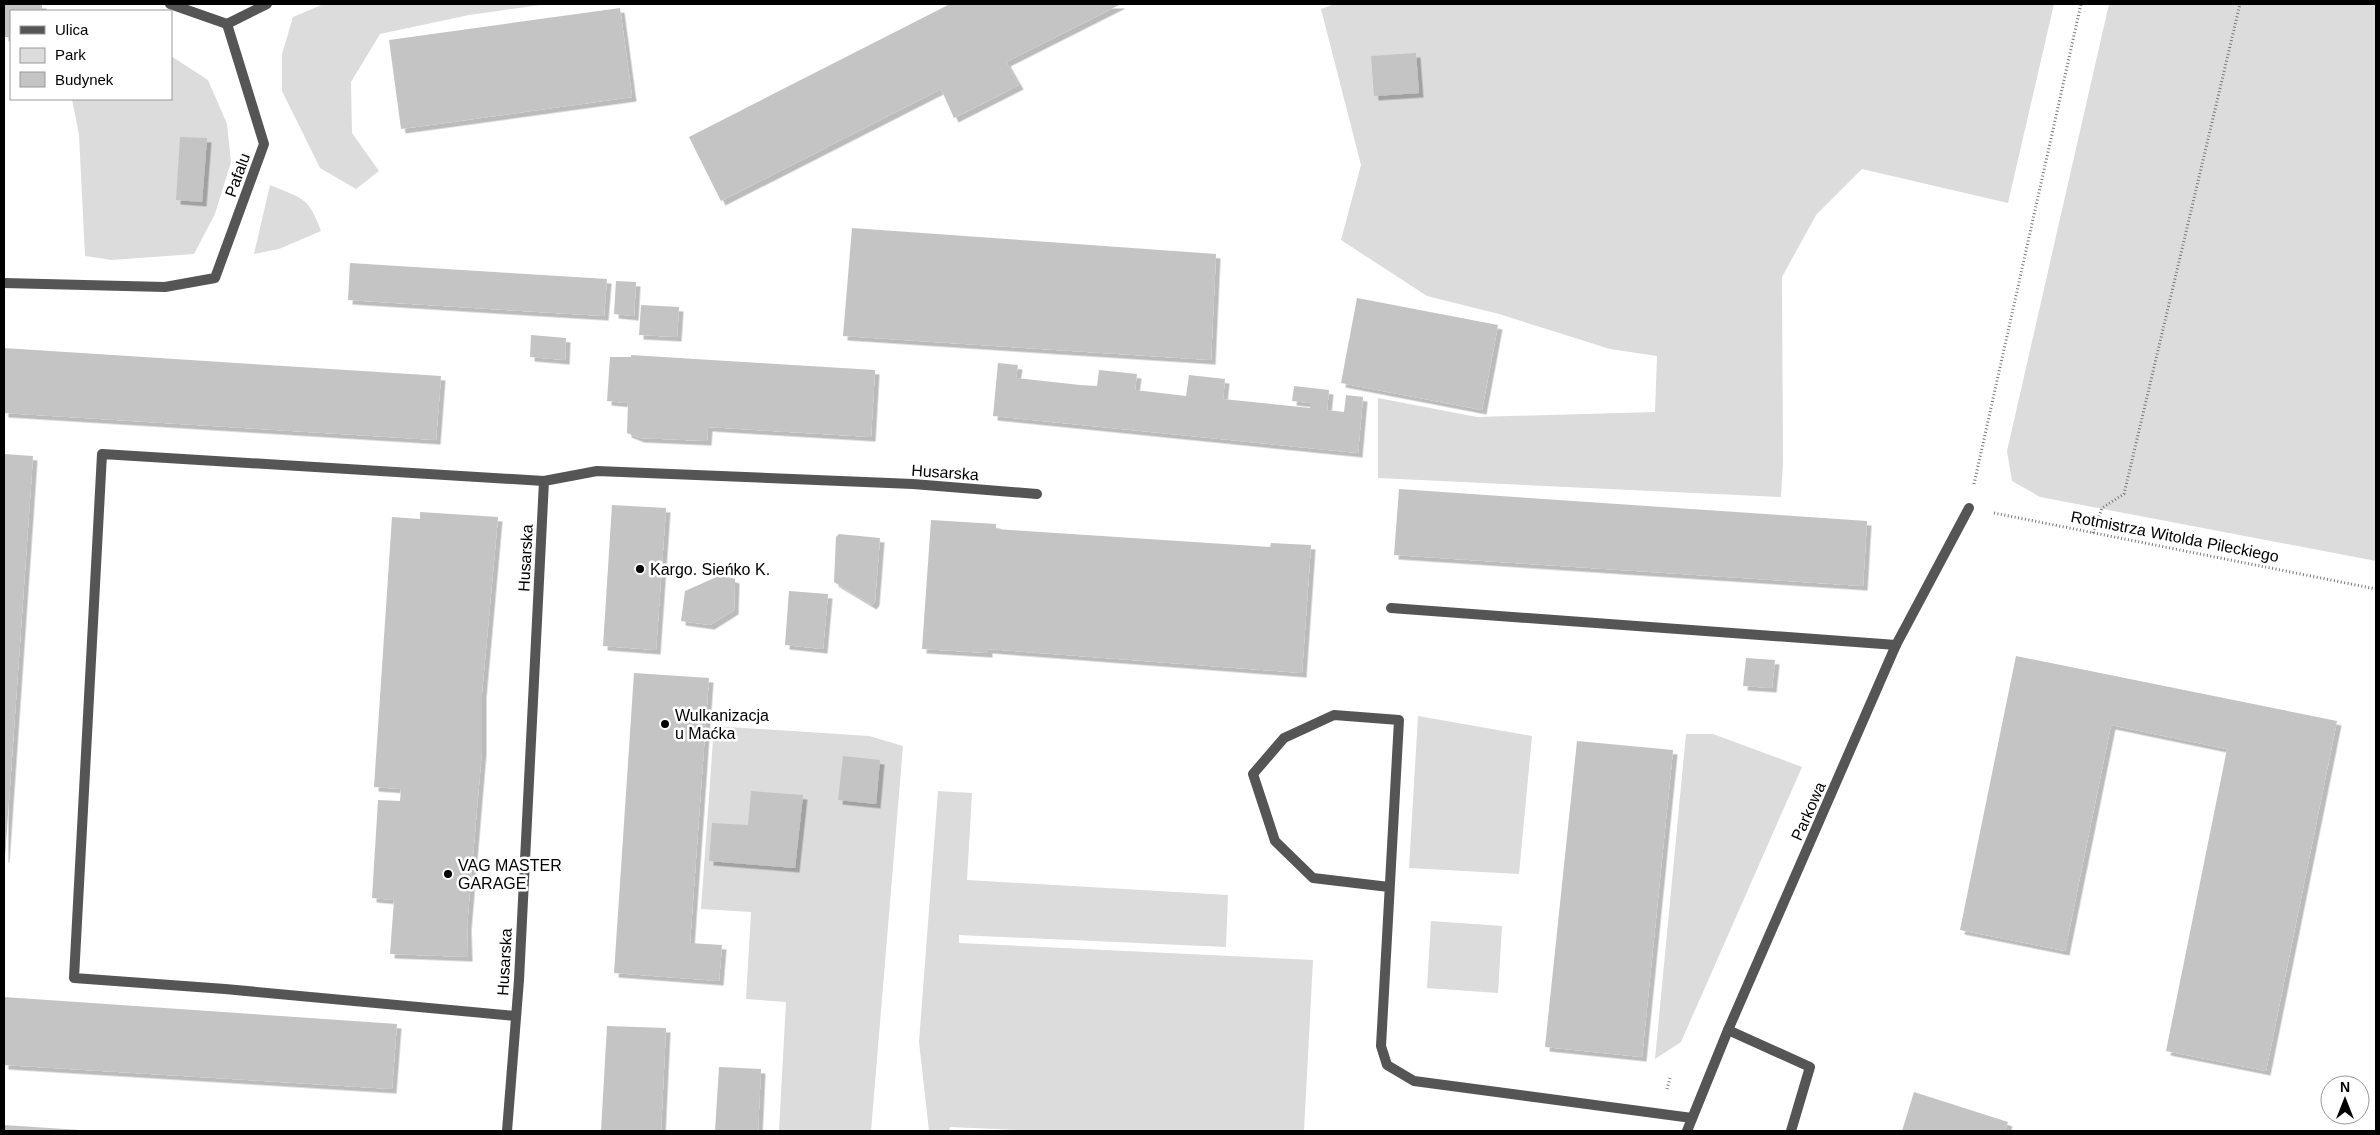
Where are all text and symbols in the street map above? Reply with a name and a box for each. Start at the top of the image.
legend [10,10,172,100]
text: Ulica [55,21,89,38]
text: Park [55,46,86,63]
text: Budynek [55,71,114,88]
street label: Pafalu [222,151,253,199]
street label: Husarska [911,462,979,483]
street label: Rotmistrza Witolda Pileckiego [2069,508,2280,565]
street label: Husarska [515,524,536,592]
place label: Kargo. Sieńko K. [650,561,770,578]
marker: Kargo. Sieńko K. [634,563,646,575]
place label: Wulkanizacja u Maćka [675,707,769,742]
marker: Wulkanizacja u Maćka [659,718,671,730]
street label: Parkowa [1788,779,1829,843]
place label: VAG MASTER GARAGE [458,857,562,892]
marker: VAG MASTER GARAGE [442,868,454,880]
street label: Husarska [494,928,515,996]
north arrow [2320,1075,2370,1125]
text: N [2340,1079,2350,1095]

